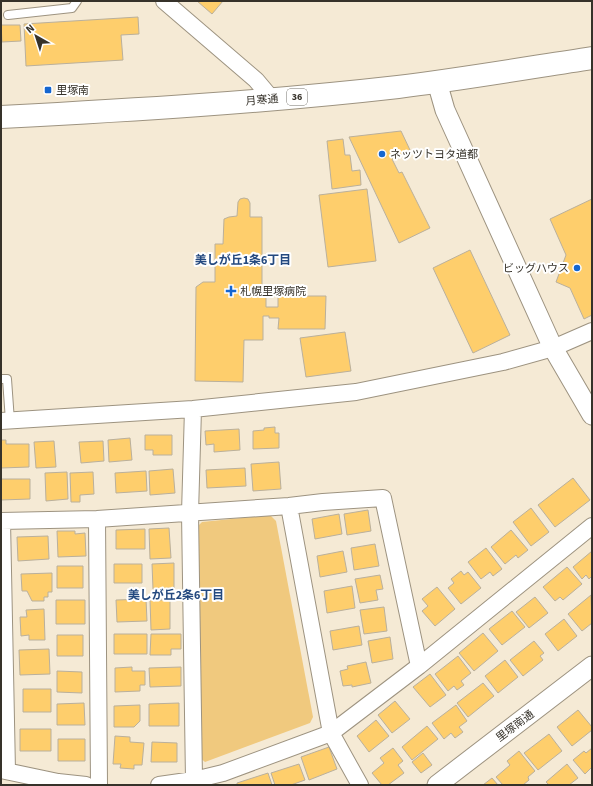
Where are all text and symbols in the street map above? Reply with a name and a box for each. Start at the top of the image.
north arrow [16,16,56,56]
text: N [22,20,38,37]
place label: 里塚南 [56,83,89,98]
marker: 里塚南 [43,85,53,95]
road number: 36 [287,89,307,105]
street label: 月寒通 [245,91,279,109]
place label: ネッツトヨタ道都 [390,147,478,162]
marker: ネッツトヨタ道都 [377,149,387,159]
district label: 美しが丘1条6丁目 [195,252,291,269]
place label: ビッグハウス [503,261,569,276]
marker: ビッグハウス [572,263,582,273]
place label: 札幌里塚病院 [240,284,306,299]
marker: 札幌里塚病院 [225,285,237,297]
district label: 美しが丘2条6丁目 [128,587,224,604]
street label: 里塚南通 [493,707,537,745]

